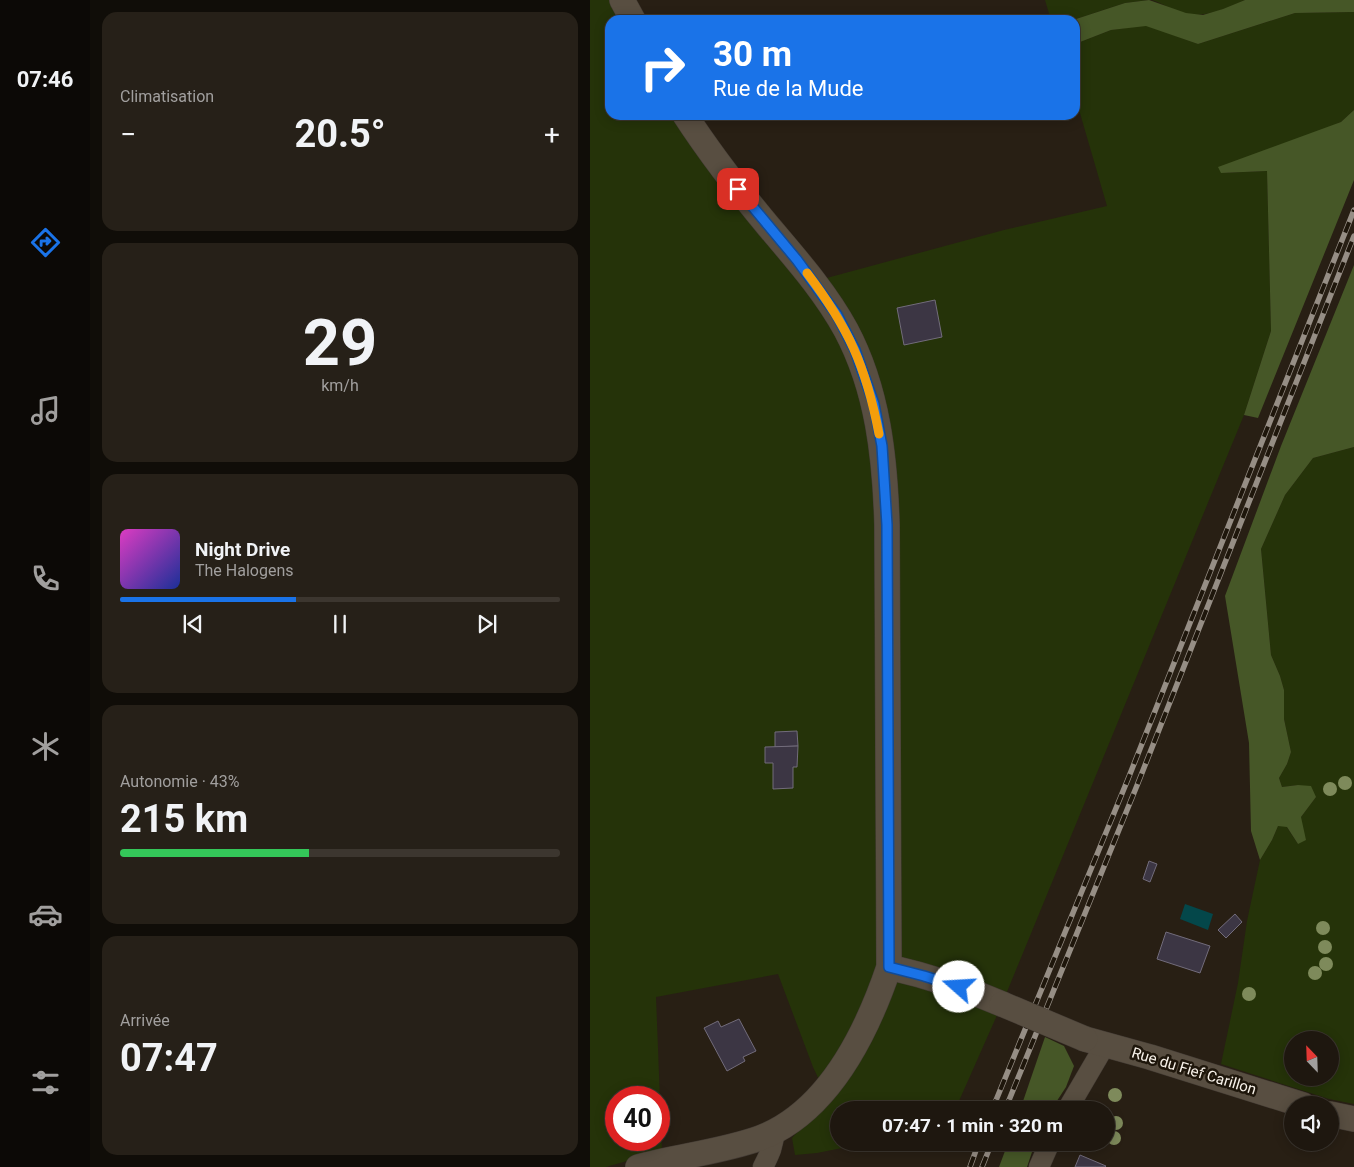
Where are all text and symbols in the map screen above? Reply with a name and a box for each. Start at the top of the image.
text: 30 m [713,34,792,75]
icon: right [630,35,695,100]
text: 07:46 [17,67,73,92]
text: Rue de la Mude [713,76,864,101]
text: Climatisation [120,87,214,106]
text: 20.5° [294,112,386,156]
text: − [120,118,136,151]
text: + [544,118,560,151]
pin [717,168,759,210]
icon: arrive [724,175,752,203]
icon: directions [28,225,63,260]
text: 29 [303,305,377,381]
text: km/h [321,376,359,395]
icon: music [28,393,63,428]
text: Night Drive [195,538,290,561]
icon: phone [28,561,63,596]
text: The Halogens [195,561,294,580]
icon: previous [179,610,207,638]
icon: pause [326,610,354,638]
icon: next [473,610,501,638]
icon: climate [28,729,63,764]
text: Autonomie · 43% [120,772,240,791]
text: 215 km [120,797,248,841]
icon: car [28,897,63,932]
position arrow [932,960,984,1012]
text: Arrivée [120,1011,170,1030]
north arrow [1284,1031,1339,1086]
map controls [1284,1031,1339,1151]
text: 07:47 [120,1036,218,1080]
street label: Rue du Fief Carillon [1130,1043,1258,1099]
icon: filters [28,1065,63,1100]
speed limit sign: 40 [605,1086,670,1151]
button: sound [1284,1096,1339,1151]
text: 07:47 · 1 min · 320 m [882,1114,1063,1137]

